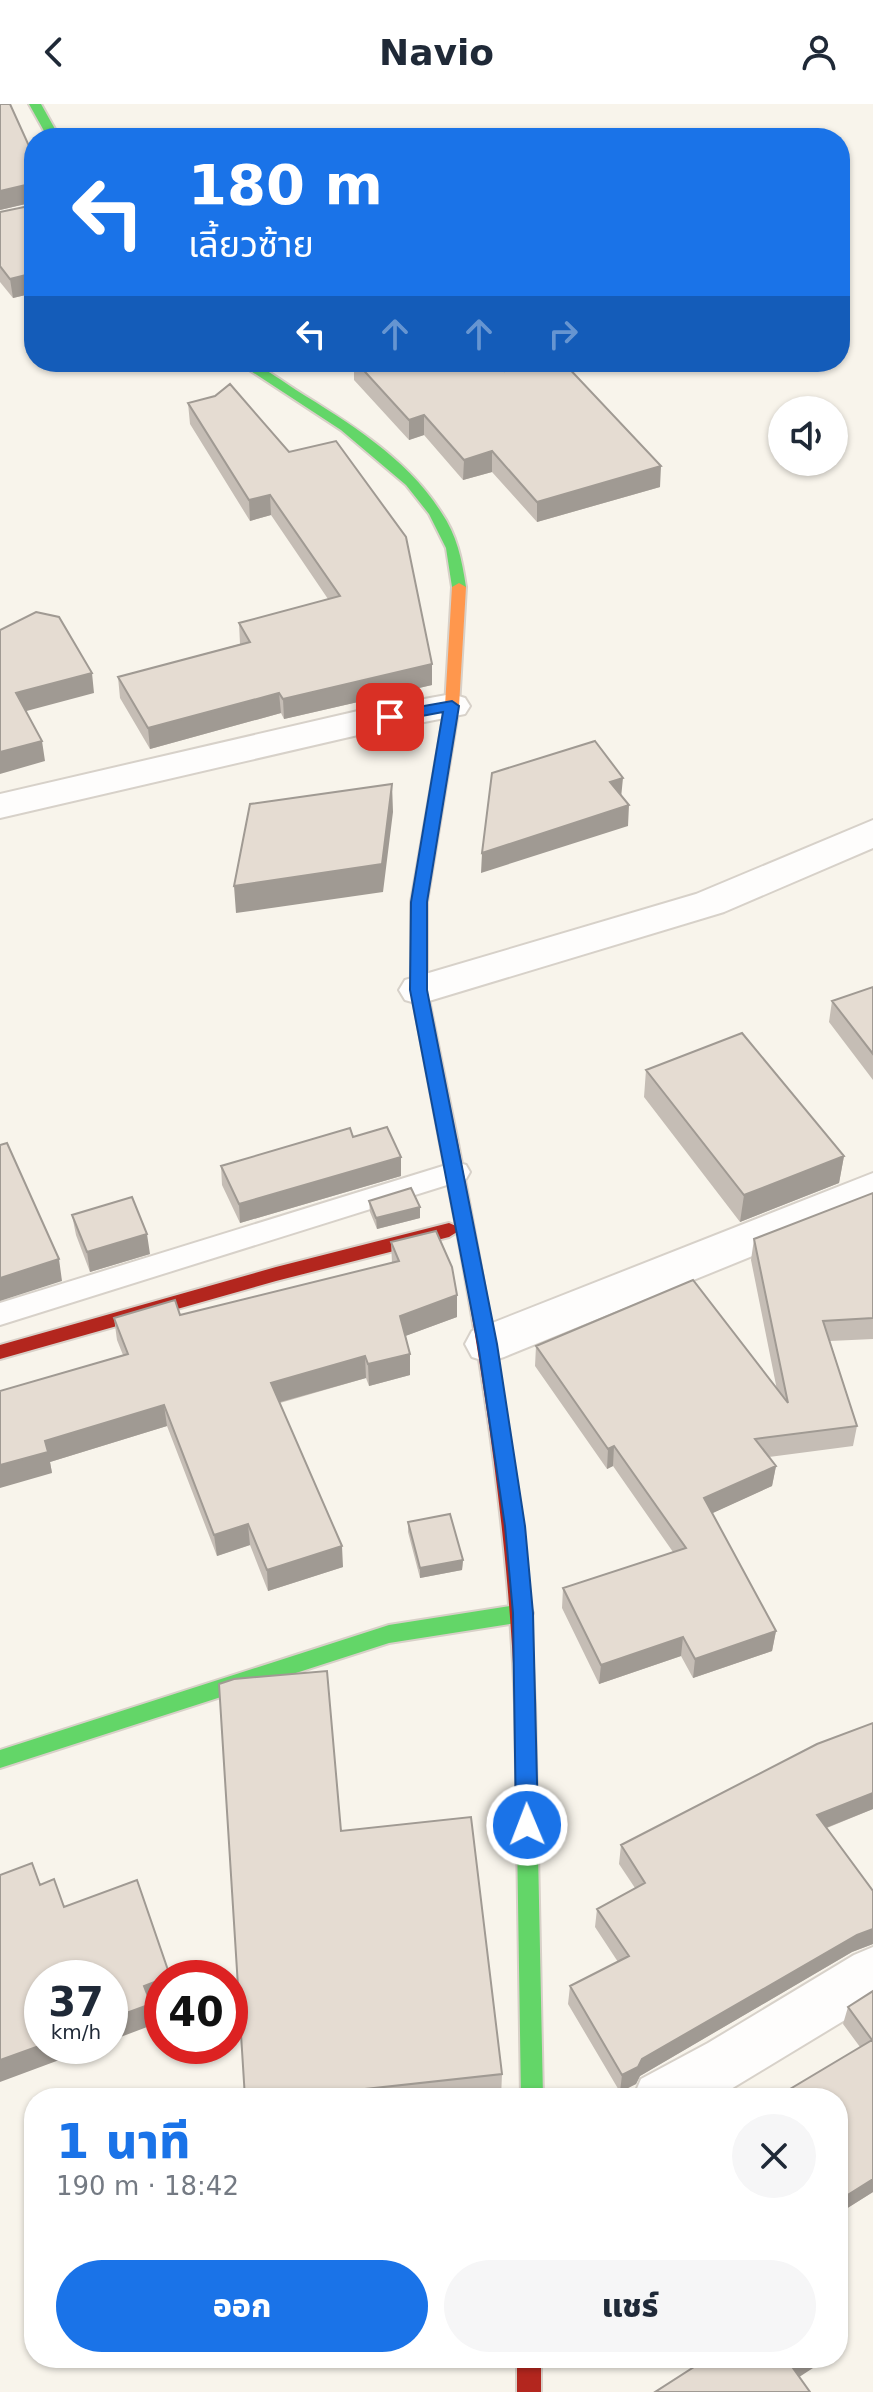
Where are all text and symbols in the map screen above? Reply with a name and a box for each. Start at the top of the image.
icon: back [32,30,76,74]
icon: person [797,30,841,74]
text: Navio [379,32,494,73]
text: 180 m [188,152,383,217]
icon: left [56,160,160,264]
text: เลี้ยวซ้าย [188,224,314,265]
icon: left [289,312,333,356]
icon: ahead [373,312,417,356]
icon: ahead [457,312,501,356]
icon: right [541,312,585,356]
map controls [768,396,848,476]
button: sound [768,396,848,476]
pin [356,683,424,751]
icon: arrive [368,695,412,739]
position arrow [485,1783,569,1867]
speed limit sign: 40 [144,1960,248,2064]
text: 37 [48,1979,104,2025]
text: km/h [51,2020,101,2044]
text: 1 นาที [56,2113,190,2169]
button: close [732,2114,816,2198]
text: 190 m · 18:42 [56,2171,239,2201]
button: ออก [56,2260,428,2352]
button: แชร์ [444,2260,816,2352]

